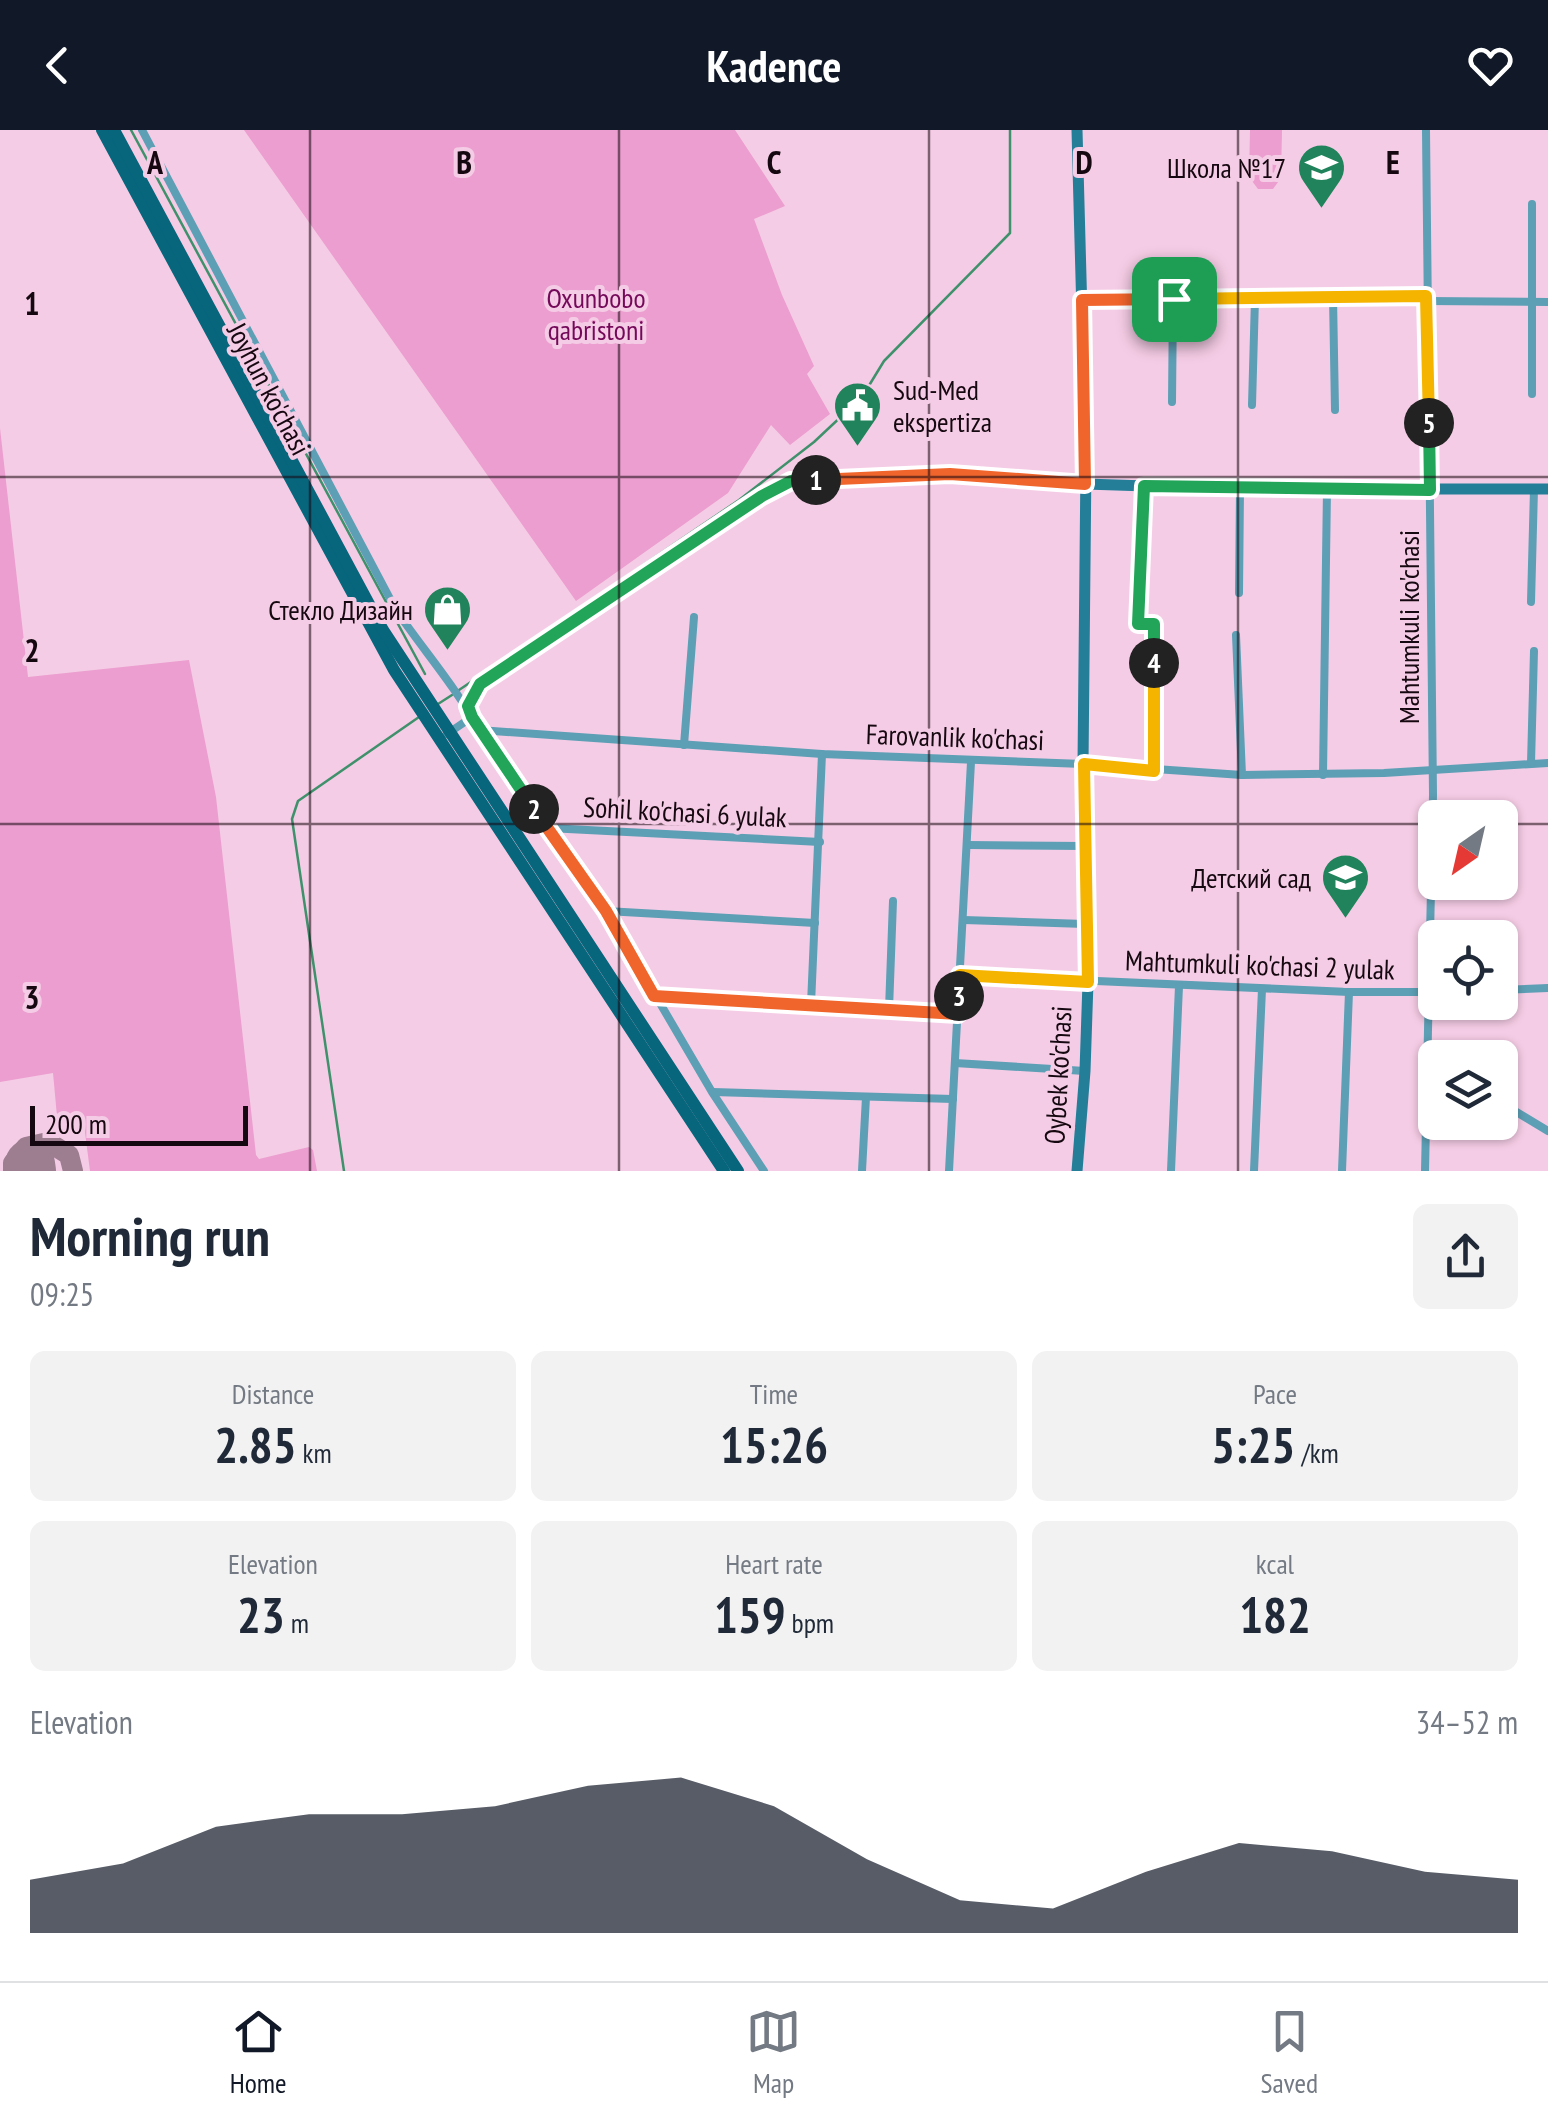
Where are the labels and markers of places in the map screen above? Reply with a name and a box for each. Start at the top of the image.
school or university icon: Школа №17 [1295,142,1347,210]
place label: Школа №17 [1167,149,1286,186]
pin [1132,257,1217,342]
place label: Sud-Med ekspertiza [893,371,992,440]
public building icon: Sud-Med ekspertiza [832,380,884,448]
pin: 5 [1404,398,1454,448]
pin: 1 [791,455,841,505]
shop icon: Стекло Дизайн [422,584,474,652]
place label: Стекло Дизайн [268,591,413,628]
pin: 4 [1129,638,1179,688]
pin: 2 [509,784,559,834]
school or university icon: Детский сад [1320,852,1372,920]
place label: Детский сад [1191,859,1311,896]
pin: 3 [934,971,984,1021]

